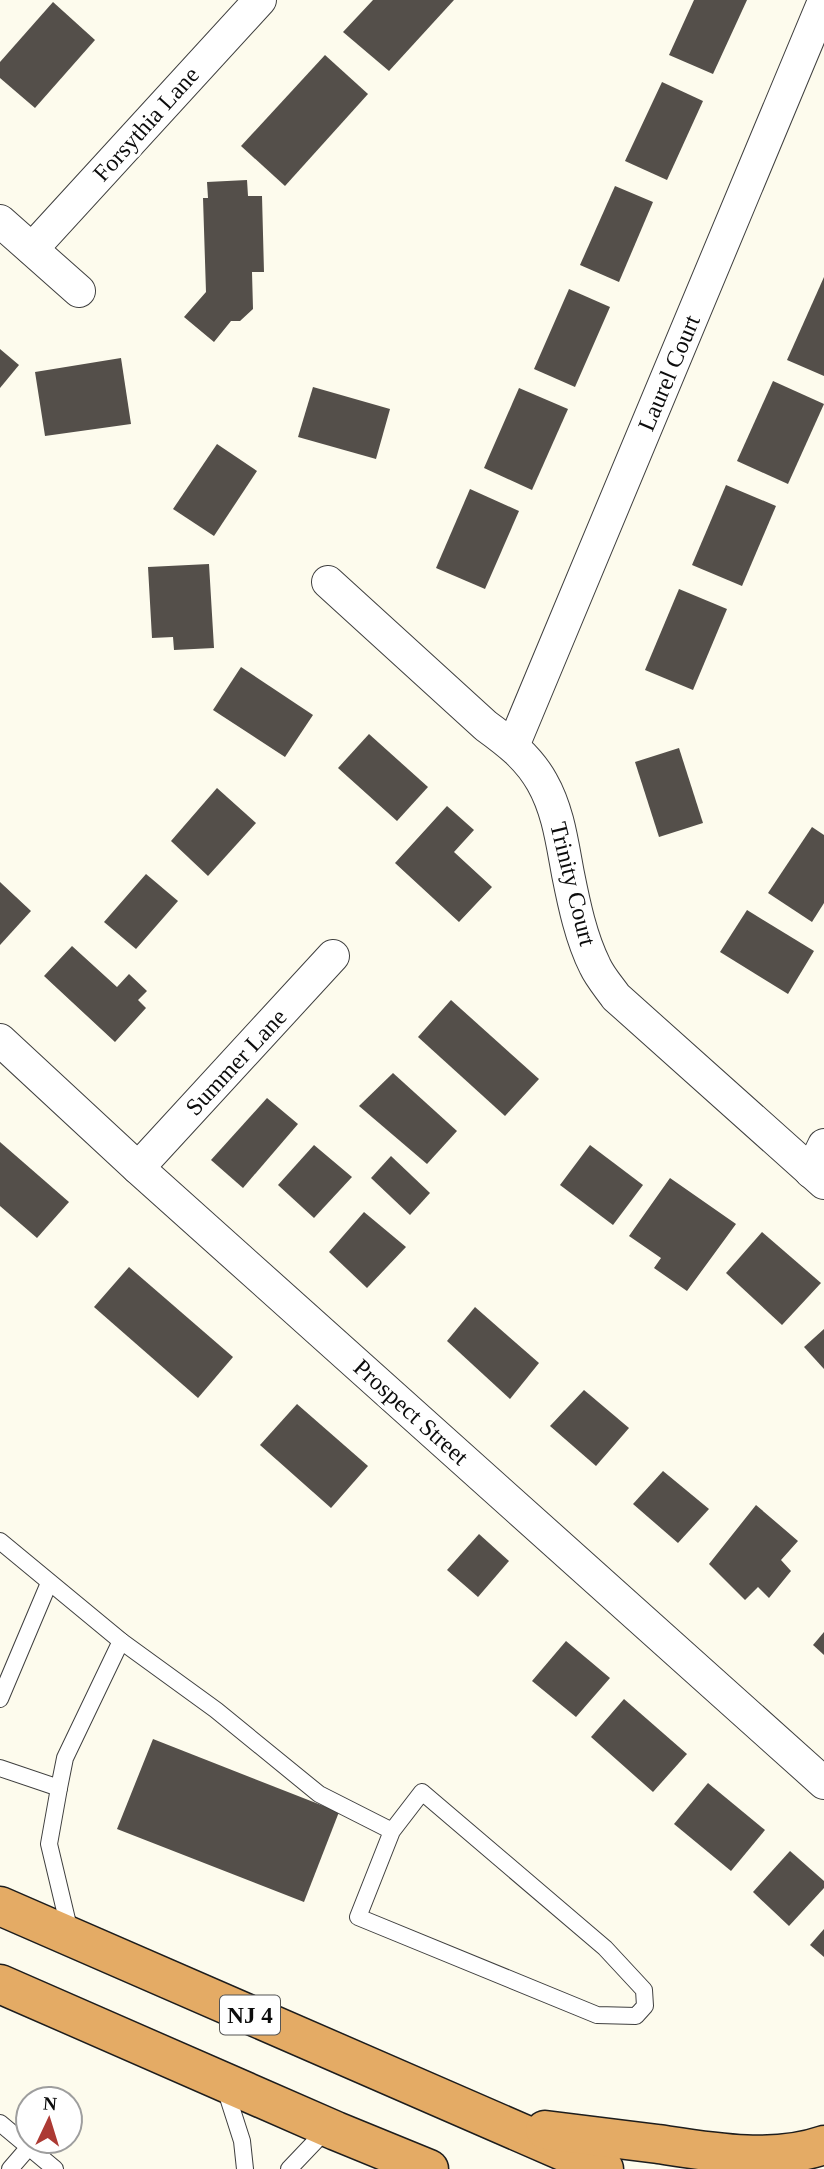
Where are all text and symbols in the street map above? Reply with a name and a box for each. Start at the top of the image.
street label: Forsythia Lane [88,62,204,186]
street label: Laurel Court [633,311,705,435]
street label: Trinity Court [545,819,601,949]
street label: Summer Lane [180,1004,292,1120]
street label: Prospect Street [349,1354,474,1470]
road number: NJ 4 [220,1996,280,2034]
north arrow [14,2085,84,2155]
text: N [43,2093,58,2115]

